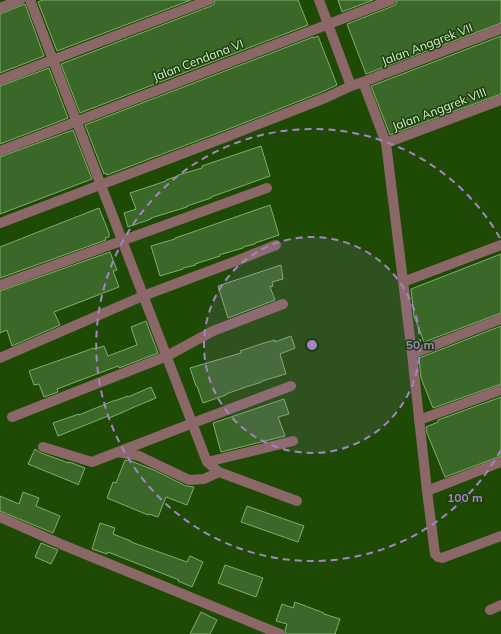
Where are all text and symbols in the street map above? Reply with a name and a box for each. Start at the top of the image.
street label: Jalan Anggrek VII [379,20,475,68]
street label: Jalan Cendana VI [151,36,245,84]
street label: Jalan Anggrek VIII [390,84,488,134]
text: 50 m [406,337,434,352]
centre of rings [305,338,319,352]
text: 100 m [447,490,483,505]

